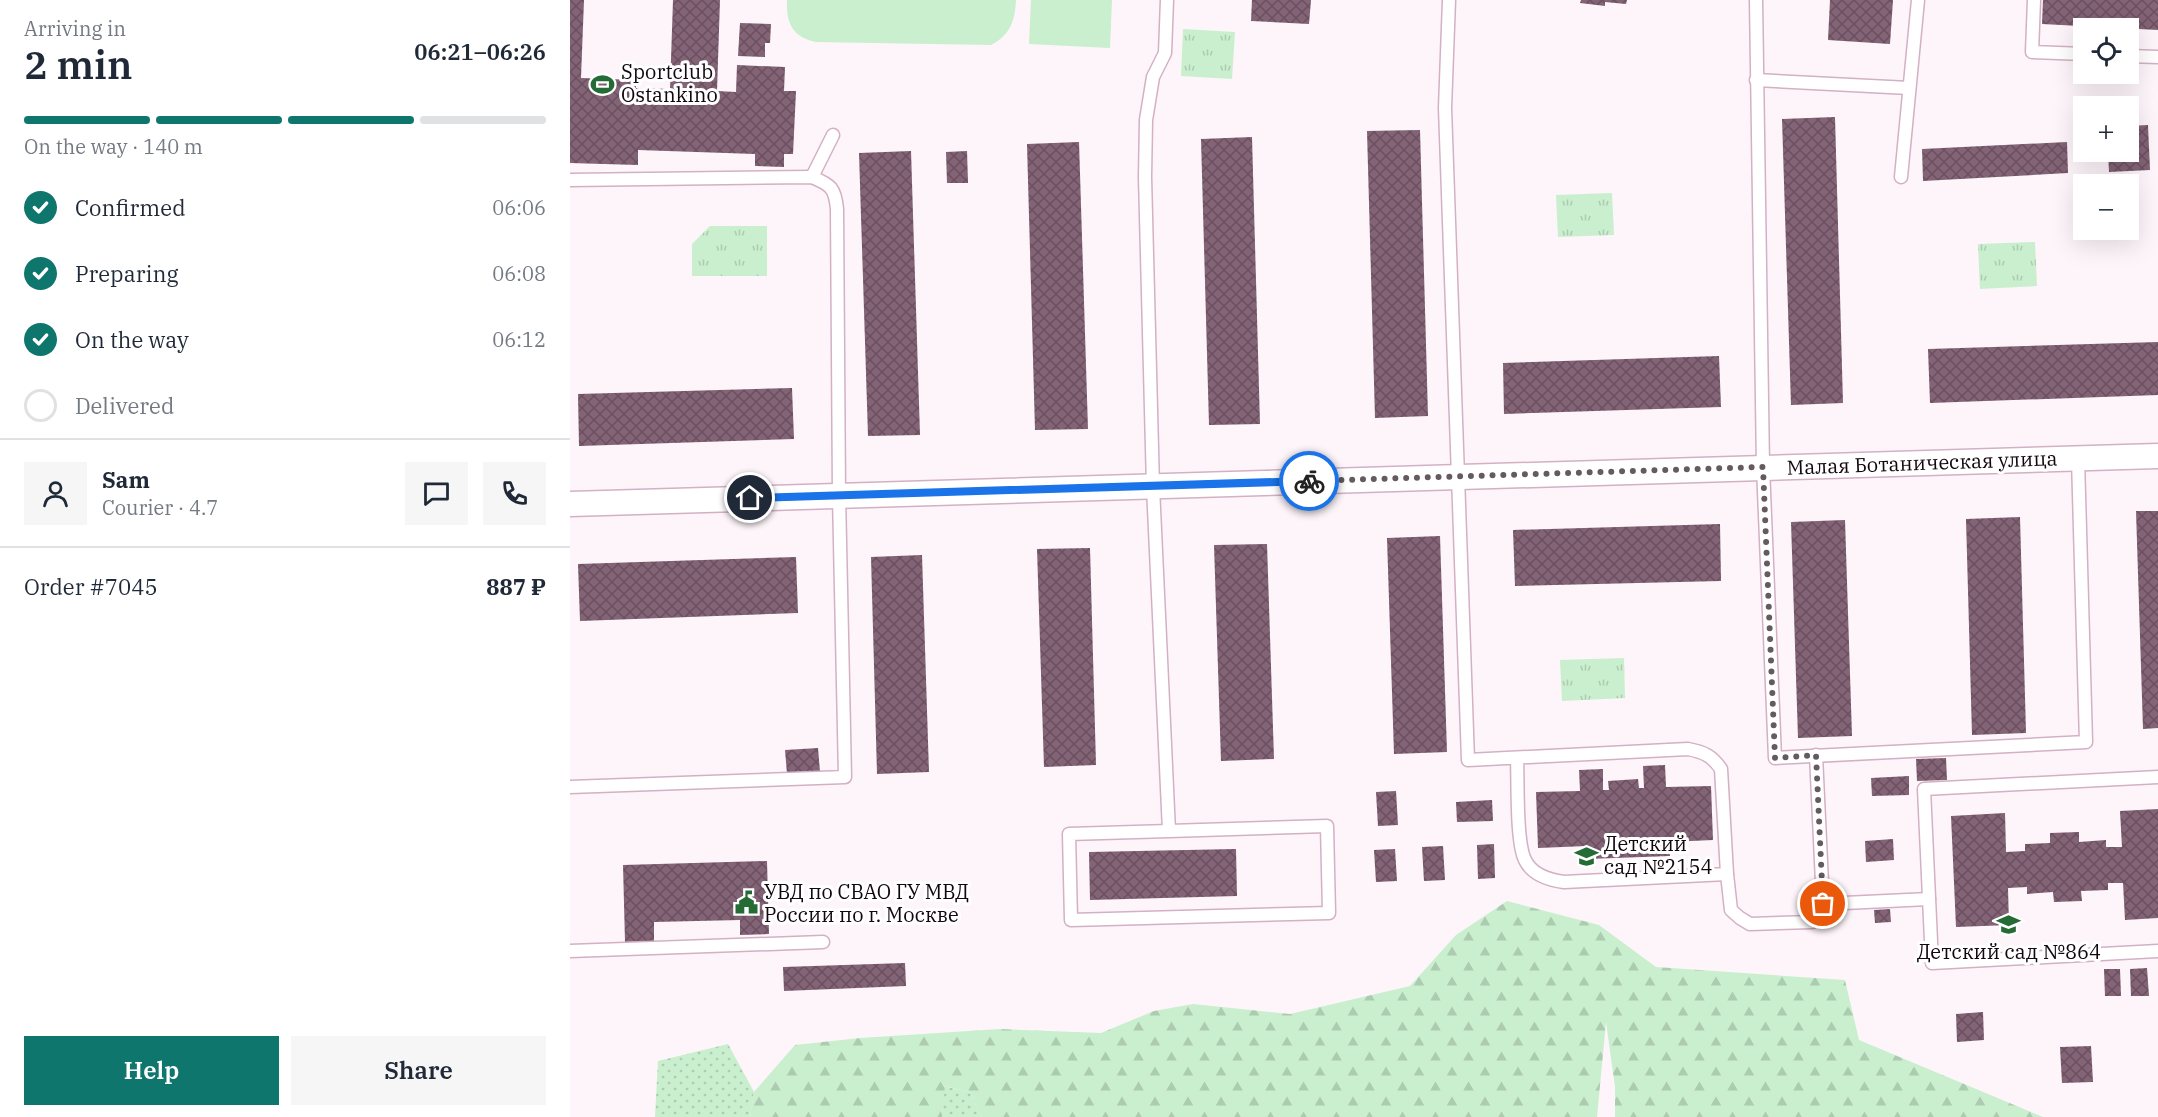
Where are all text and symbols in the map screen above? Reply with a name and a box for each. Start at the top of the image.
text: Arriving in [24,15,126,42]
map controls [2073,18,2139,240]
button: locate [2073,18,2139,84]
text: 06:21–06:26 [414,37,546,66]
text: 2 min [24,39,132,90]
place label: Sportclub Ostankino [621,58,718,108]
sports icon: Sportclub Ostankino [590,71,616,97]
button: + [2073,96,2139,162]
text: On the way · 140 m [24,133,203,160]
button: − [2073,174,2139,240]
icon: check [24,191,57,224]
text: Confirmed [75,193,186,222]
text: 06:06 [492,194,546,221]
icon: check [24,257,57,290]
text: Preparing [75,259,179,288]
text: 06:08 [492,260,546,287]
icon: check [24,323,57,356]
text: On the way [75,325,189,354]
text: 06:12 [492,326,546,353]
text: Delivered [75,391,174,420]
street label: Малая Ботаническая улица [1786,444,2058,481]
courier [1279,451,1339,511]
button: person [24,462,87,525]
button: chat [405,462,468,525]
button: phone [483,462,546,525]
text: Sam [102,465,150,494]
icon: bike [1293,465,1326,498]
pin [724,472,775,523]
icon: home [733,481,766,514]
text: Courier · 4.7 [102,494,218,521]
text: Order #7045 [24,572,158,601]
text: 887 ₽ [486,572,546,601]
place label: Детский сад №2154 [1604,830,1713,880]
school or university icon: Детский сад №2154 [1573,843,1599,869]
place label: УВД по СВАО ГУ МВД России по г. Москве [764,878,969,928]
pin [1797,878,1848,929]
icon: bag [1806,887,1839,920]
public building icon: УВД по СВАО ГУ МВД России по г. Москве [733,890,759,916]
school or university icon: Детский сад №864 [1996,911,2022,937]
place label: Детский сад №864 [1917,938,2101,965]
button: Help [24,1036,279,1105]
button: Share [291,1036,546,1105]

